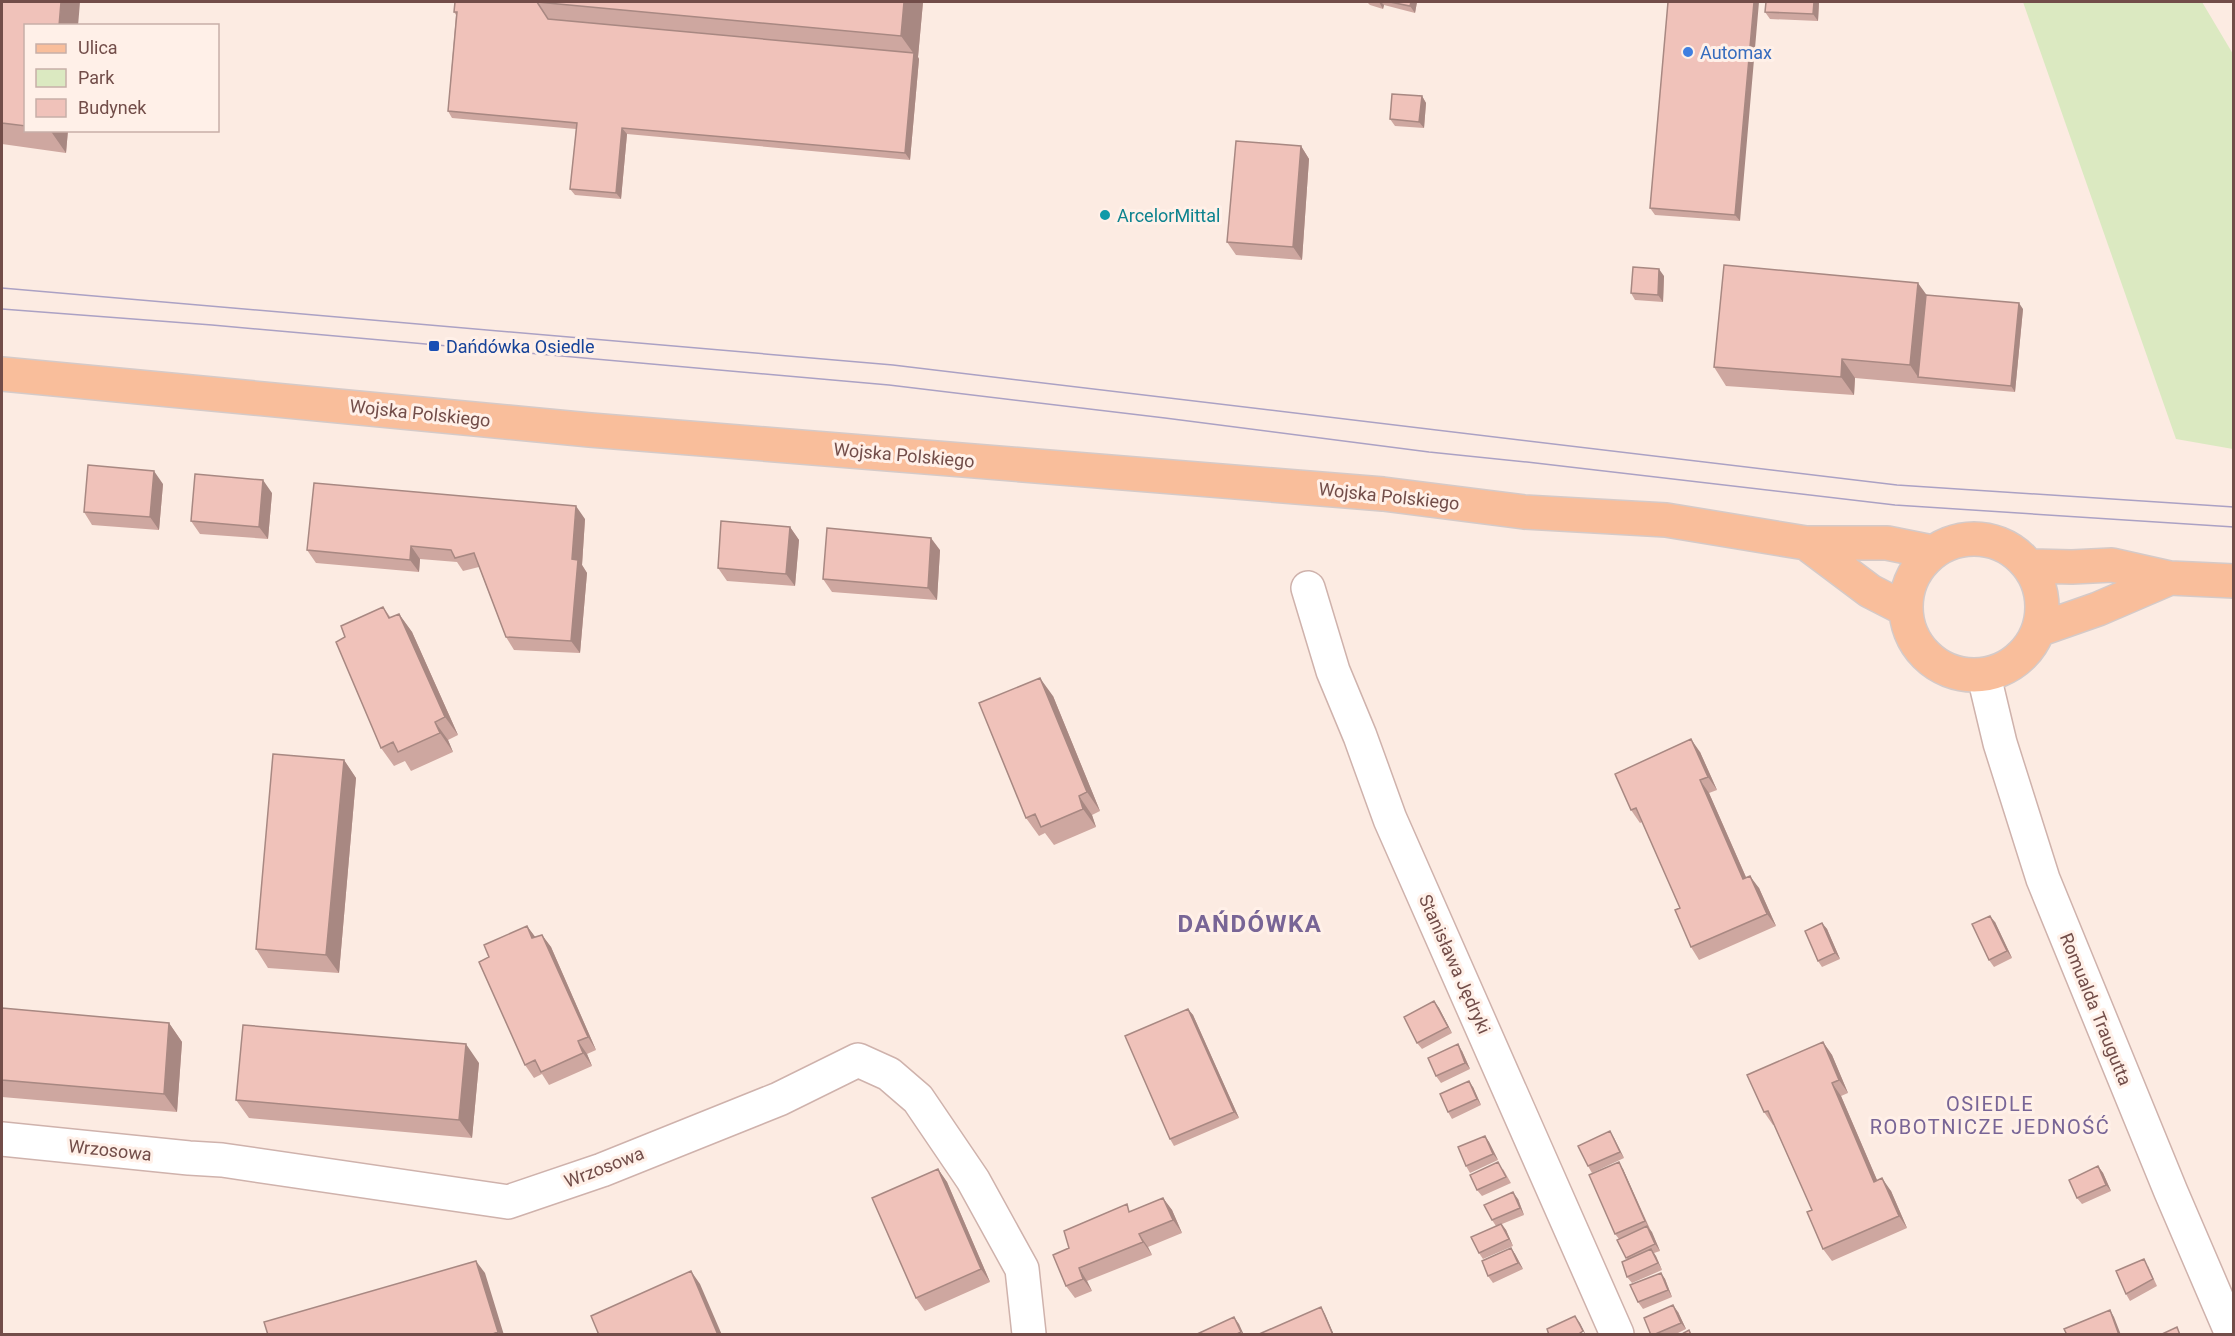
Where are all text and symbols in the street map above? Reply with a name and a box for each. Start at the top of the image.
legend [24,24,219,132]
text: Ulica [78,37,118,58]
place label: Automax [1700,42,1772,63]
marker: Automax [1681,45,1695,59]
text: Park [78,67,115,88]
text: Budynek [78,97,147,118]
place label: ArcelorMittal [1117,205,1220,226]
marker: ArcelorMittal [1098,208,1112,222]
place label: Dańdówka Osiedle [446,336,595,357]
marker: Dańdówka Osiedle [427,339,441,353]
street label: Wojska Polskiego [349,395,491,431]
street label: Wojska Polskiego [833,438,975,472]
street label: Wojska Polskiego [1318,478,1460,514]
street label: Stanisława Jędryki [1415,891,1495,1037]
district label: DAŃDÓWKA [1178,910,1322,938]
street label: Romualda Traugutta [2056,930,2136,1088]
district label: OSIEDLE ROBOTNICZE JEDNOŚĆ [1870,1092,2110,1139]
street label: Wrzosowa [67,1135,153,1165]
street label: Wrzosowa [561,1142,647,1192]

